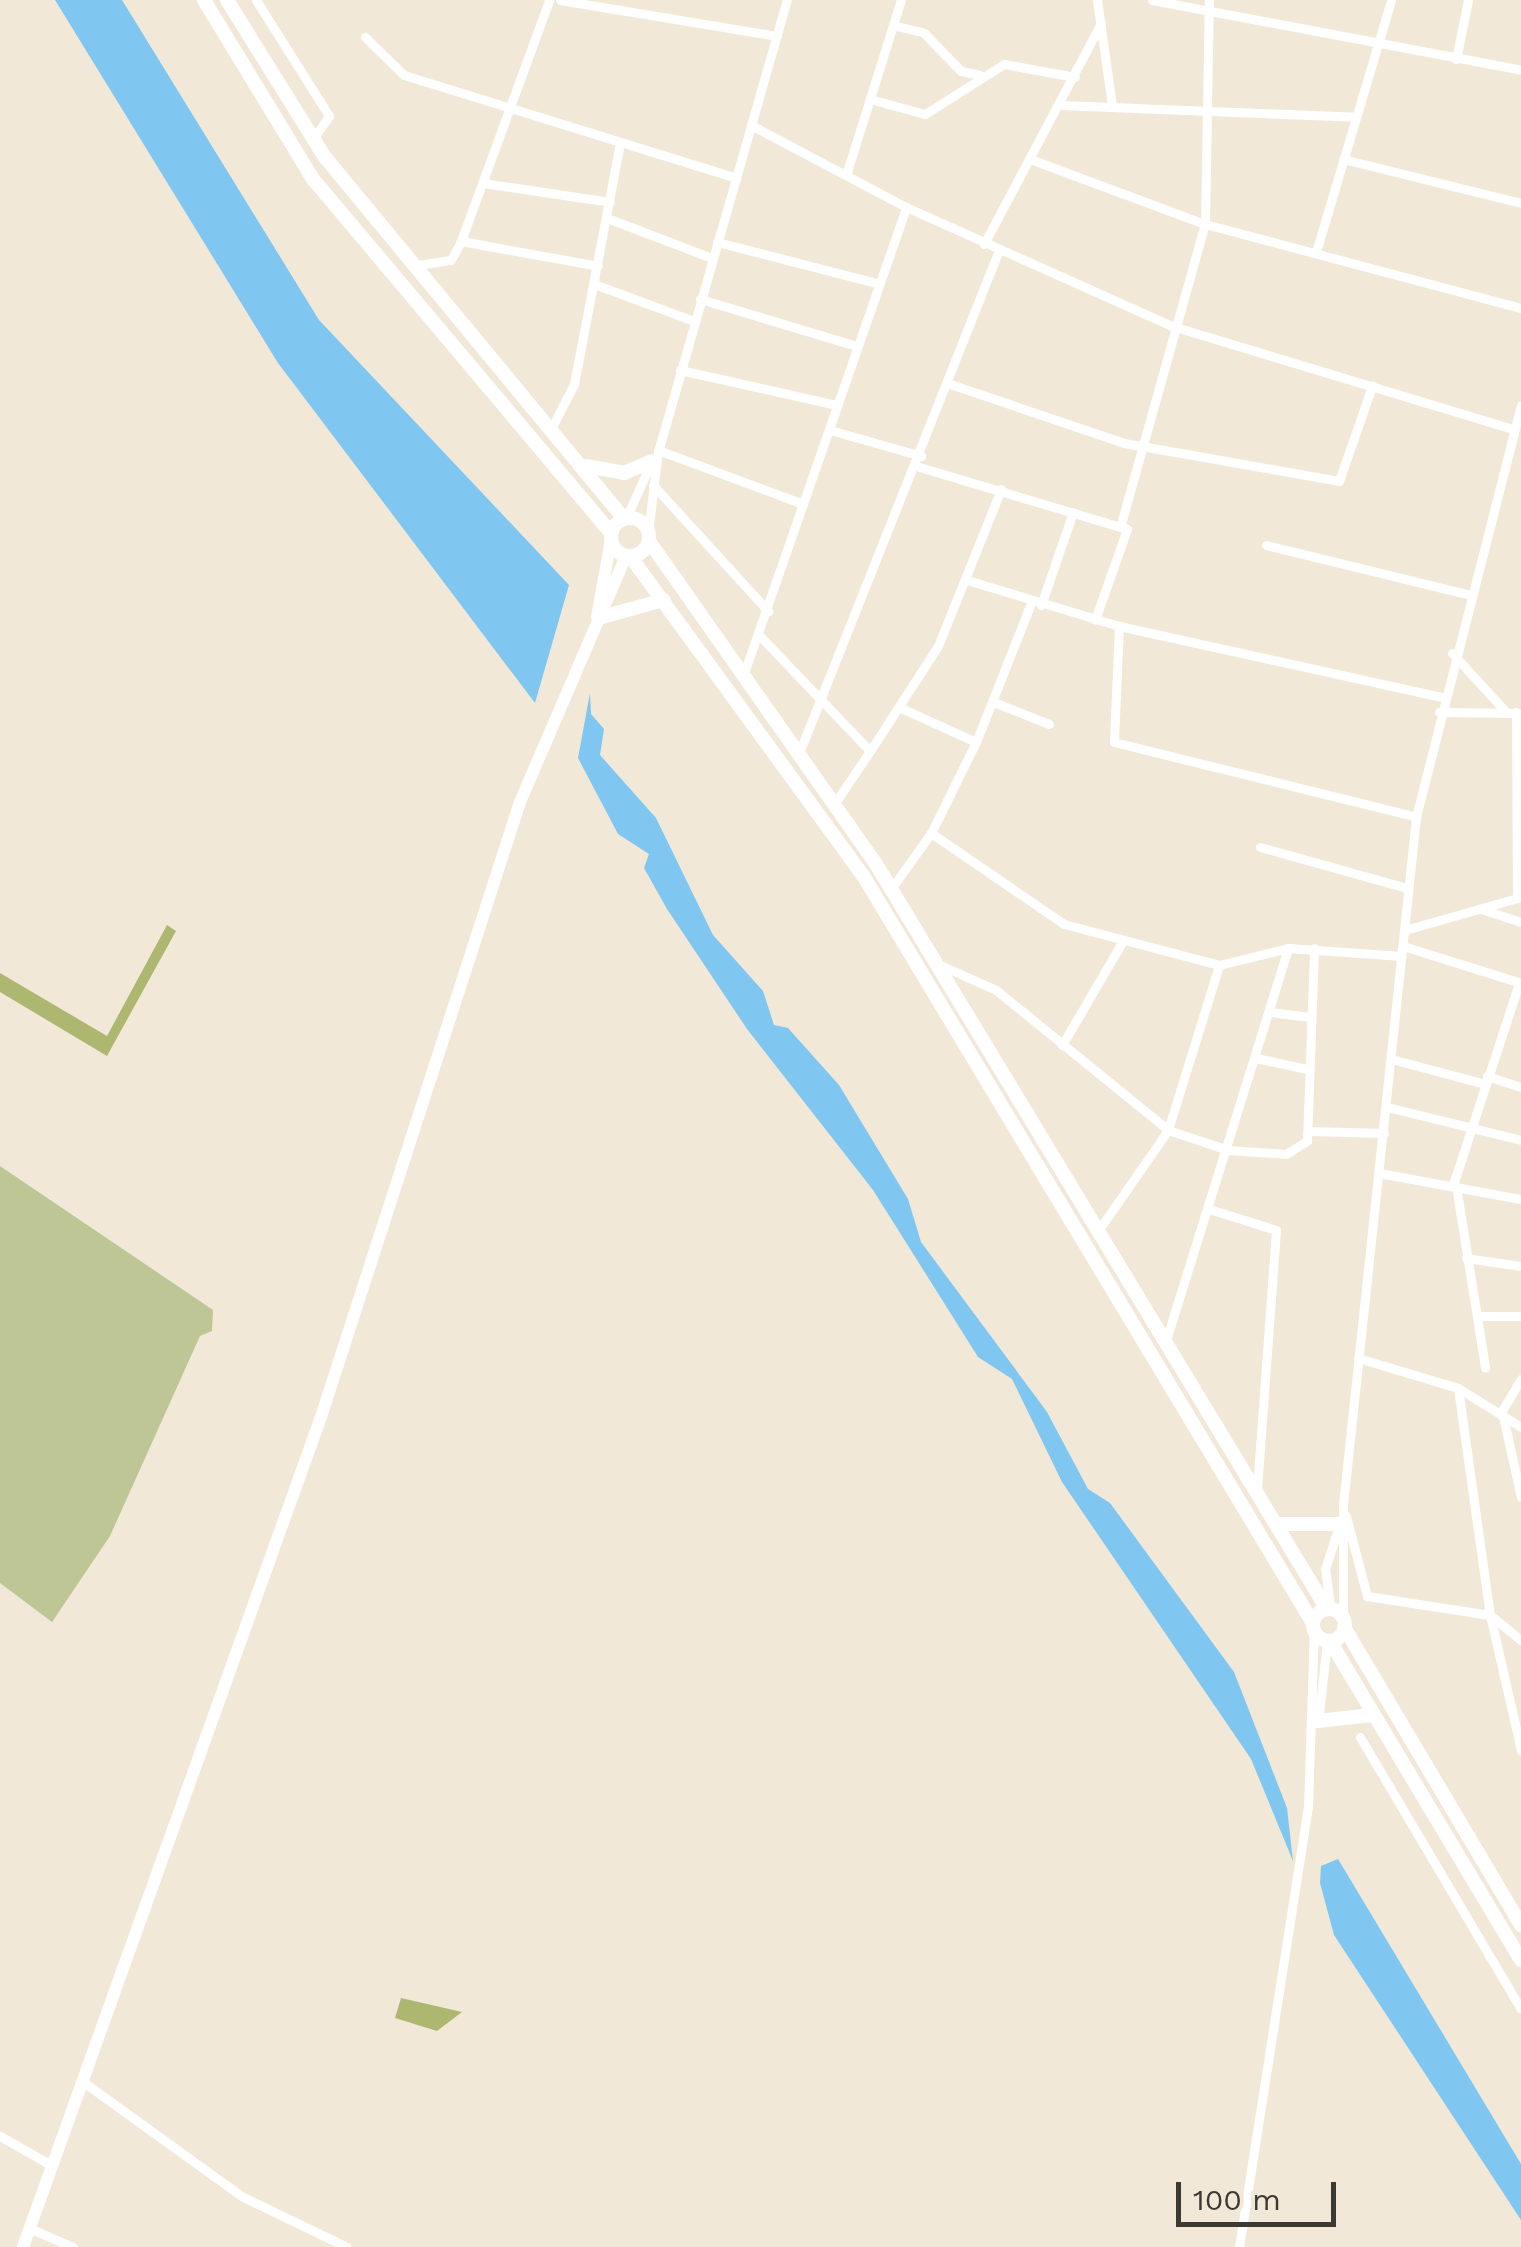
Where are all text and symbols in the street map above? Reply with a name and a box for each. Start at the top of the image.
scale bar [1181,2162,1341,2224]
text: 100 m [1193,2182,1281,2217]

